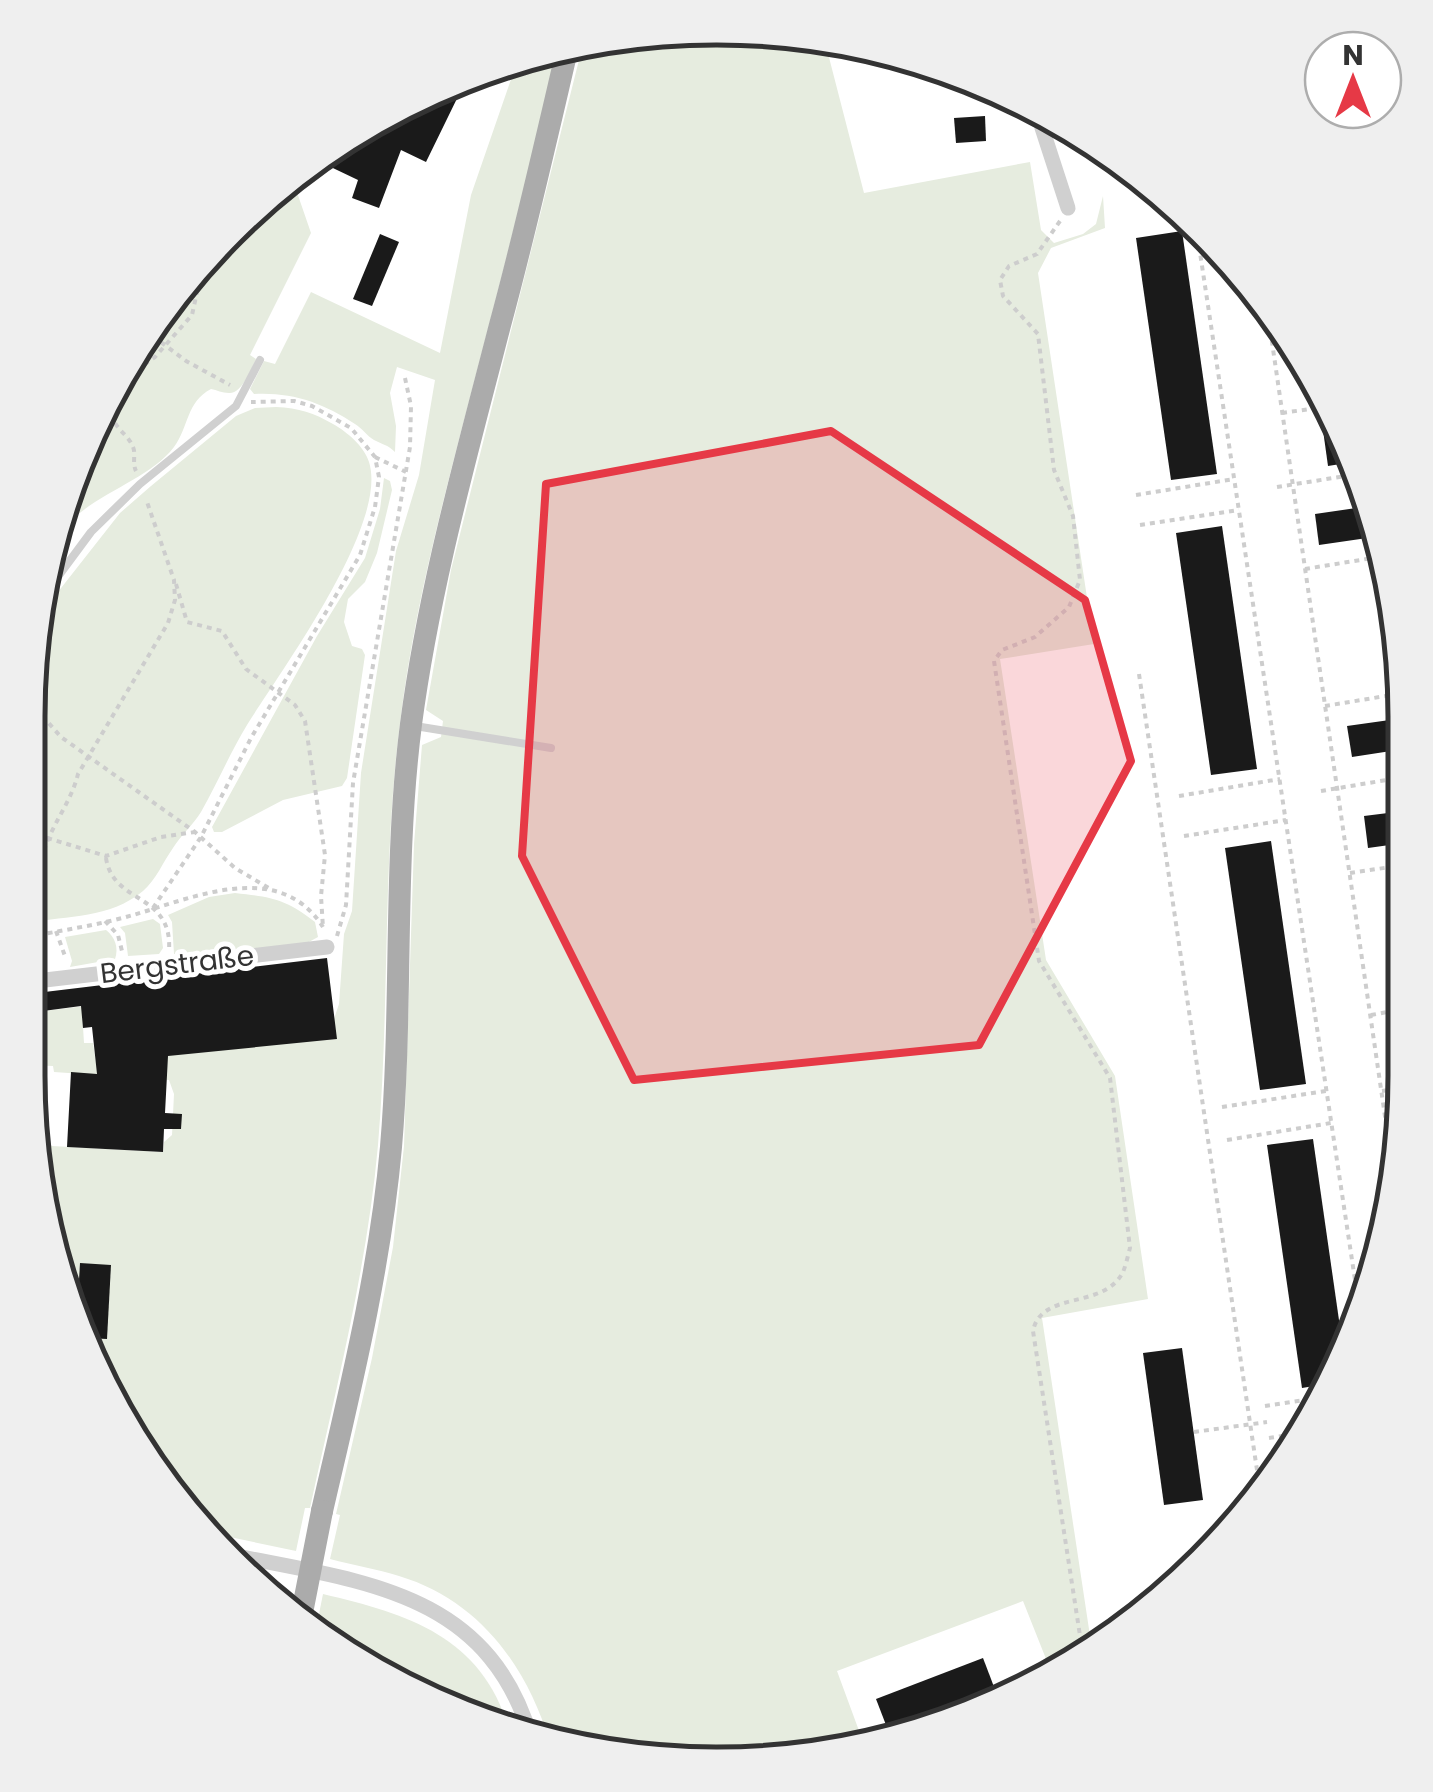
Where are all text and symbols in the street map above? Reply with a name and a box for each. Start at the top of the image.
north arrow [1303,30,1403,130]
text: N [1342,36,1364,75]
street label: Bergstraße [98,936,256,993]

